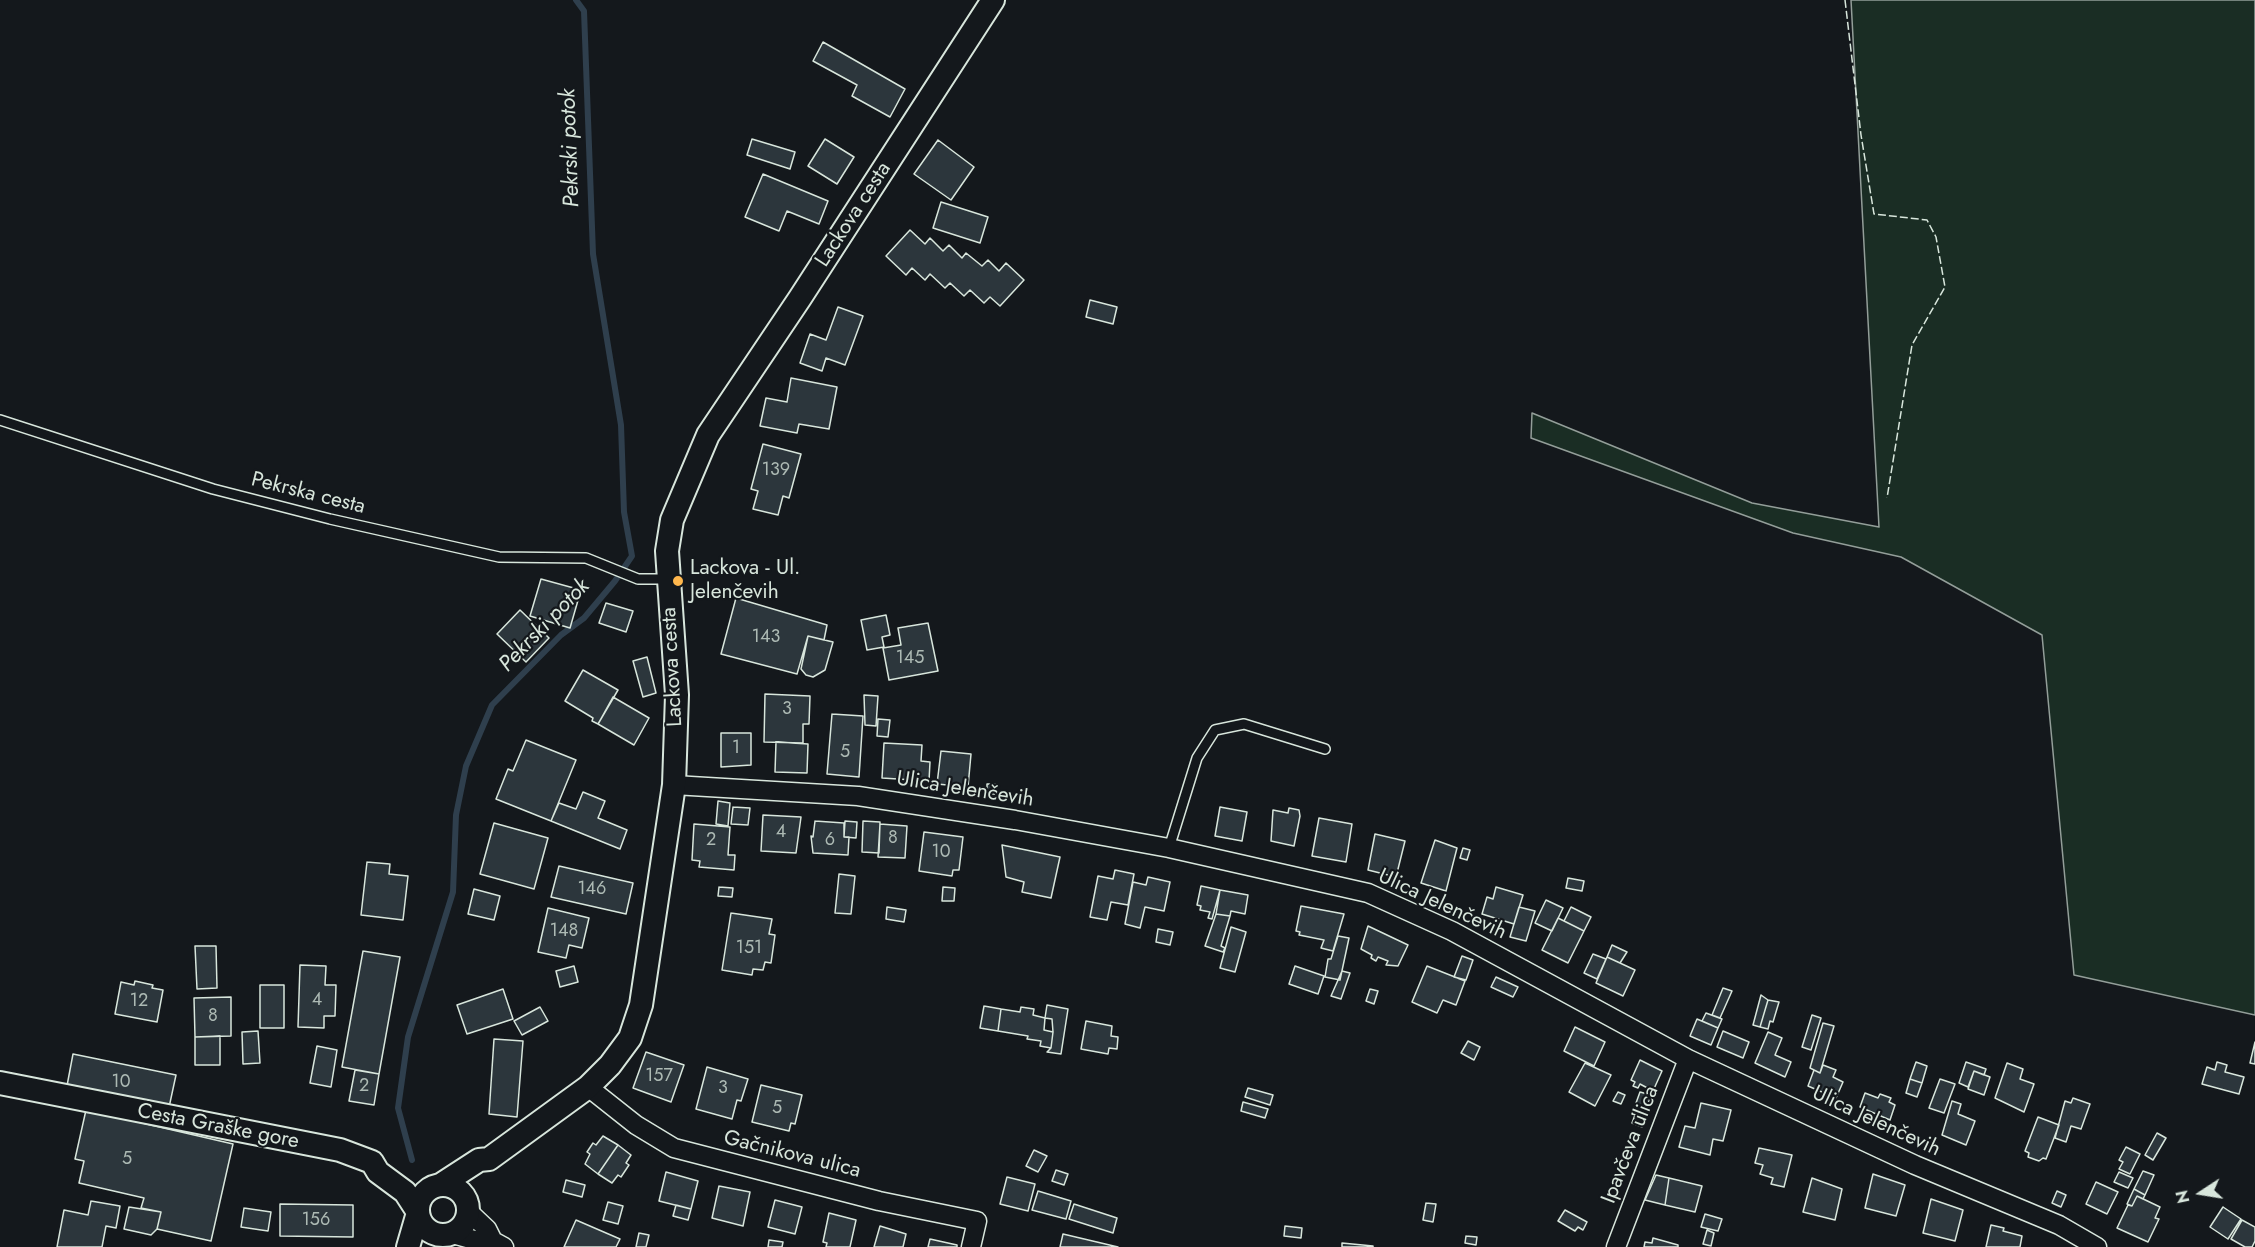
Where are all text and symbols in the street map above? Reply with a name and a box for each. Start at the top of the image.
water label: Pekrski potok [556,88,586,208]
street label: Lackova cesta [811,158,897,272]
house number: 139 [762,460,790,482]
street label: Pekrska cesta [248,468,368,520]
place label: Lackova - Ul. Jelenčevih [690,556,800,606]
water label: Pekrski potok [494,574,596,678]
marker: Lackova - Ul. Jelenčevih [671,574,685,588]
street label: Lackova cesta [657,607,689,727]
house number: 143 [752,627,780,649]
house number: 145 [896,648,924,670]
house number: 3 [782,699,792,721]
house number: 1 [732,738,740,760]
house number: 5 [840,742,850,764]
street label: Ulica Jelenčevih [895,767,1035,813]
house number: 4 [776,822,786,844]
house number: 8 [888,828,898,850]
house number: 2 [706,830,716,852]
house number: 6 [825,830,835,852]
house number: 10 [932,842,950,864]
street label: Ulica Jelenčevih [1374,864,1510,946]
house number: 146 [578,879,606,901]
house number: 148 [550,921,578,943]
house number: 151 [736,938,762,960]
house number: 4 [312,990,322,1012]
house number: 12 [130,991,148,1013]
house number: 8 [208,1006,218,1028]
house number: 157 [645,1066,673,1088]
house number: 10 [112,1072,130,1094]
house number: 2 [359,1076,369,1098]
house number: 3 [718,1078,728,1100]
street label: Ulica Jelenčevih [1808,1081,1944,1163]
street label: Ipavčeva ulica [1597,1083,1665,1207]
house number: 5 [772,1098,782,1120]
street label: Cesta Graške gore [135,1099,301,1155]
street label: Gačnikova ulica [721,1126,863,1184]
house number: 5 [122,1149,132,1171]
north arrow [2171,1163,2231,1223]
text: N [2170,1188,2195,1205]
house number: 156 [302,1210,330,1232]

